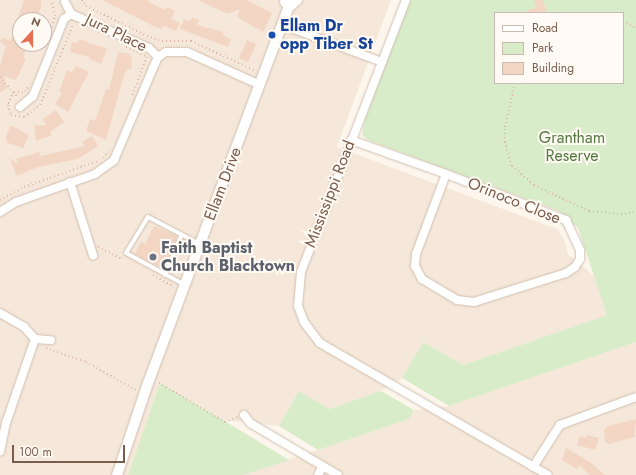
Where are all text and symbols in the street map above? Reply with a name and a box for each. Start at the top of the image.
street label: Jura Place [82,10,150,56]
north arrow [12,12,52,52]
legend [494,12,624,84]
text: N [29,13,43,31]
place label: Ellam Dr opp Tiber St [280,16,373,54]
text: Road [532,19,558,37]
marker: Ellam Dr opp Tiber St [267,30,277,40]
text: Park [532,39,553,57]
text: Building [532,59,574,77]
park label: Grantham Reserve [539,128,605,166]
street label: Mississippi Road [301,138,359,250]
street label: Ellam Drive [200,145,246,223]
street label: Orinoco Close [465,174,563,228]
place label: Faith Baptist Church Blacktown [161,238,295,276]
marker: Faith Baptist Church Blacktown [148,252,158,262]
scale bar [14,437,127,463]
text: 100 m [19,443,52,461]

